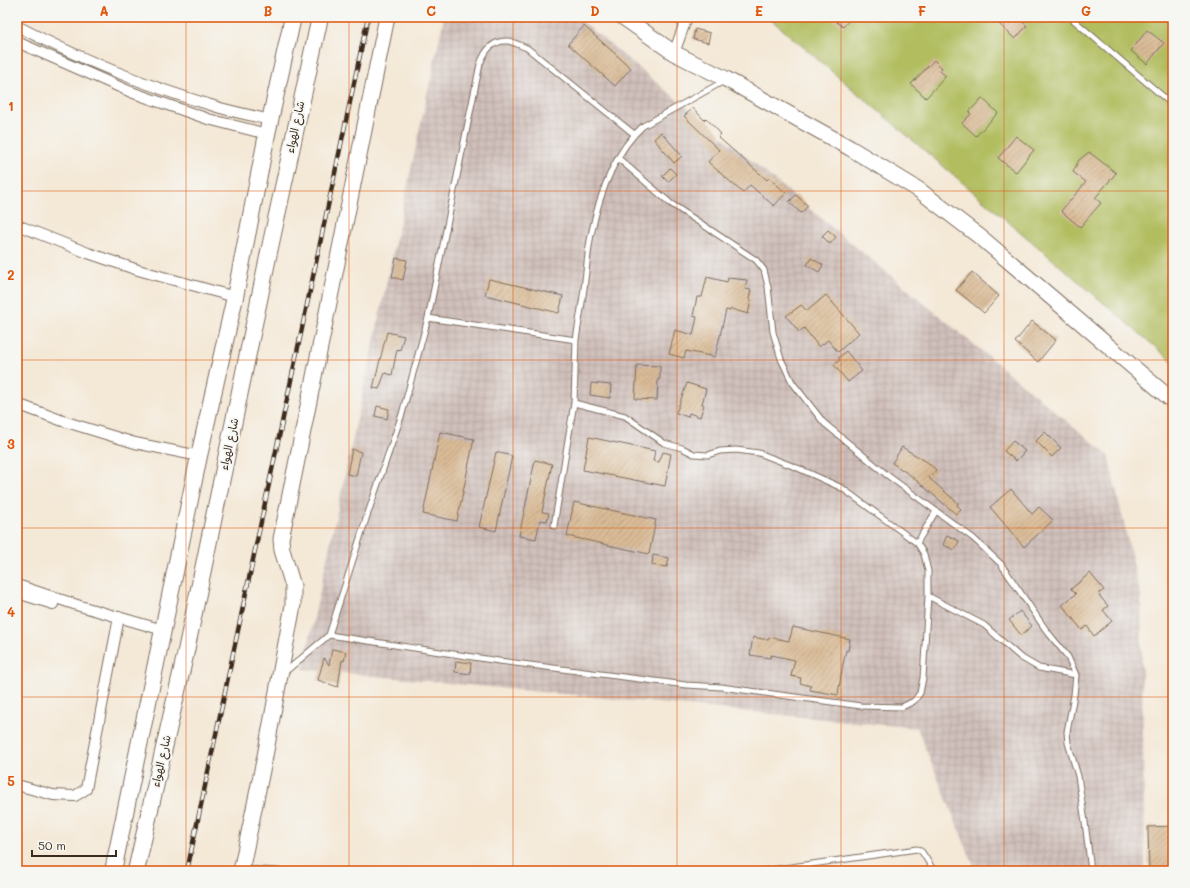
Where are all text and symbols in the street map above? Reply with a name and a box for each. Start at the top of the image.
text: A [99,2,109,19]
text: B [264,2,273,19]
text: C [426,2,436,19]
text: D [590,2,600,19]
text: E [755,2,763,19]
text: F [918,2,926,19]
text: G [1081,2,1091,19]
text: 1 [8,97,14,114]
street label: شارع الهواء [282,100,309,155]
text: 2 [7,266,15,283]
street label: شارع الهواء [216,417,243,472]
text: 3 [7,435,15,452]
text: 4 [7,603,15,620]
street label: شارع الهواء [147,733,176,789]
text: 5 [7,772,15,789]
scale bar [32,832,116,858]
text: 50 m [38,837,66,853]

